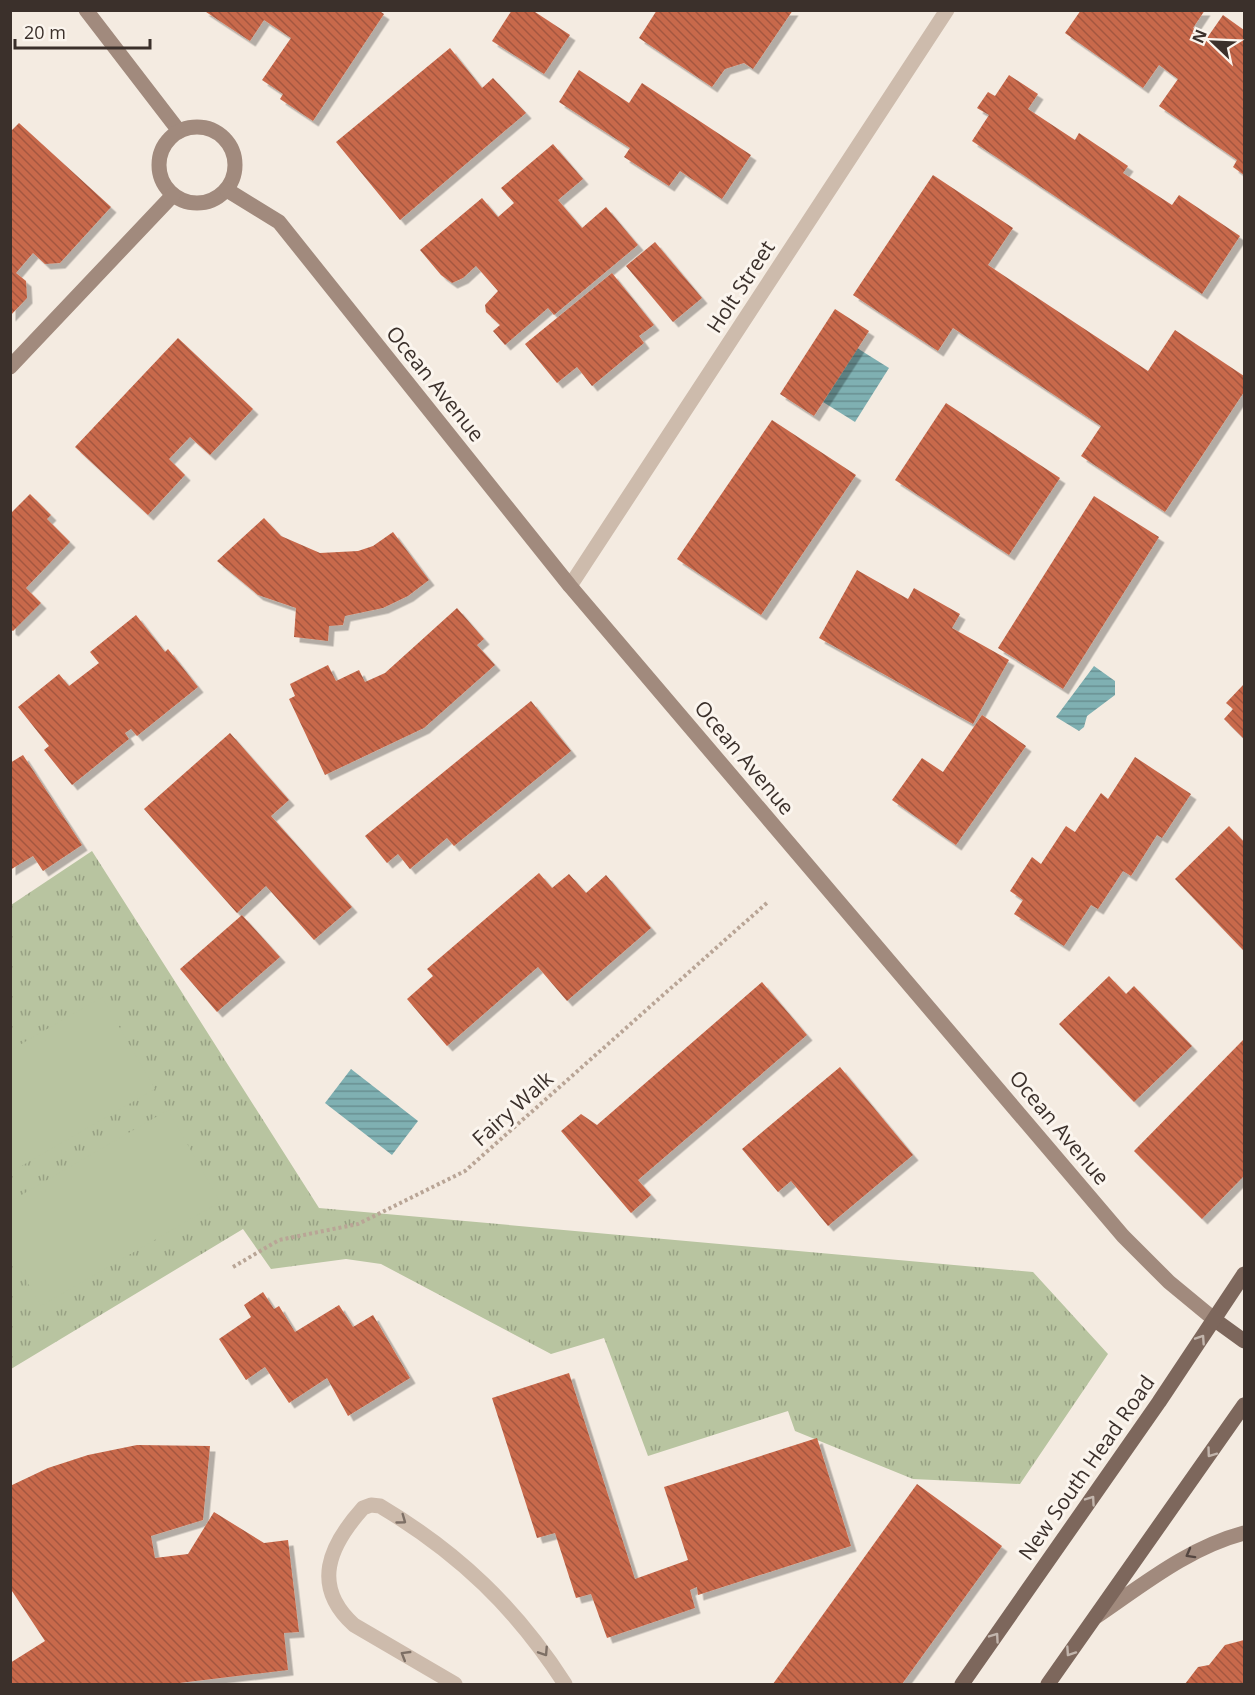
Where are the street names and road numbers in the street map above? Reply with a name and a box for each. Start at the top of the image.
street label: Holt Street [700,235,781,338]
street label: Ocean Avenue [380,320,491,447]
street label: Ocean Avenue [689,694,801,820]
street label: Fairy Walk [466,1064,559,1152]
street label: Ocean Avenue [1004,1064,1116,1190]
street label: New South Head Road [1012,1369,1161,1565]

